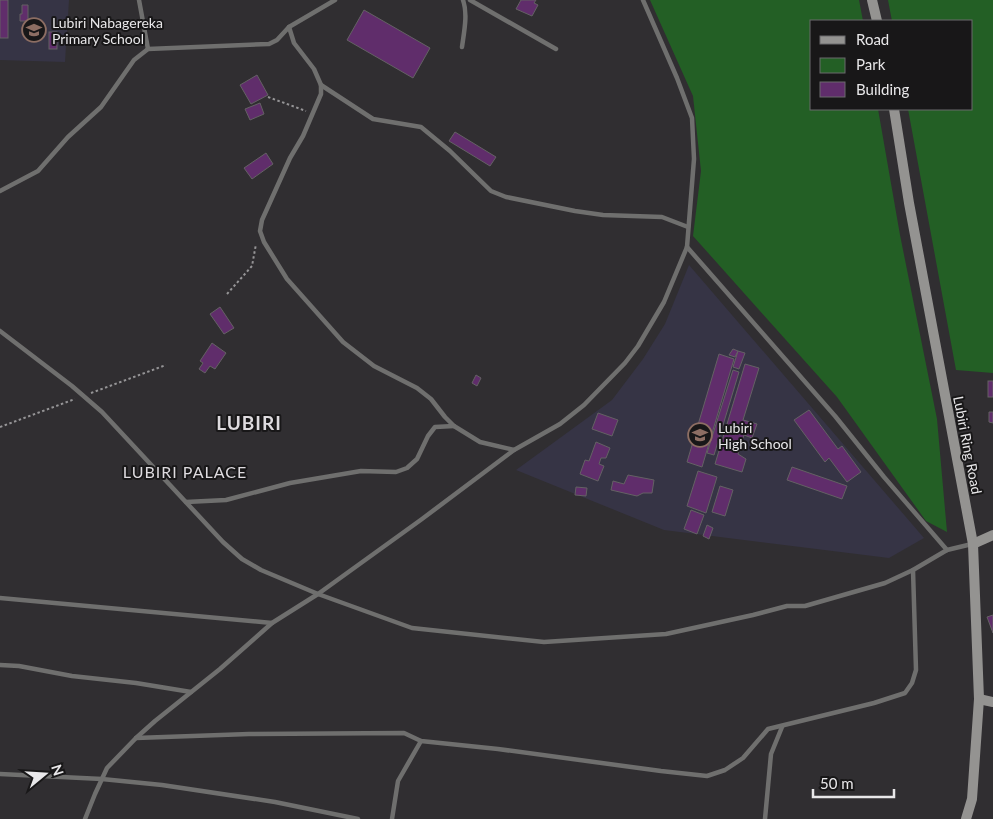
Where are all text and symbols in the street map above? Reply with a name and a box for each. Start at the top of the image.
place label: Lubiri Nabagereka Primary School [52,14,163,47]
school or university icon: Lubiri Nabagereka Primary School [21,17,47,43]
legend [810,20,973,110]
text: Road [856,30,889,48]
text: Park [856,55,886,73]
text: Building [856,80,909,98]
street label: Lubiri Ring Road [950,394,986,496]
district label: LUBIRI [216,411,282,434]
place label: Lubiri High School [718,419,792,452]
school or university icon: Lubiri High School [687,422,713,448]
district label: LUBIRI PALACE [123,462,247,481]
north arrow [20,749,70,799]
text: N [48,762,68,778]
scale bar [813,766,894,798]
text: 50 m [820,774,854,792]

